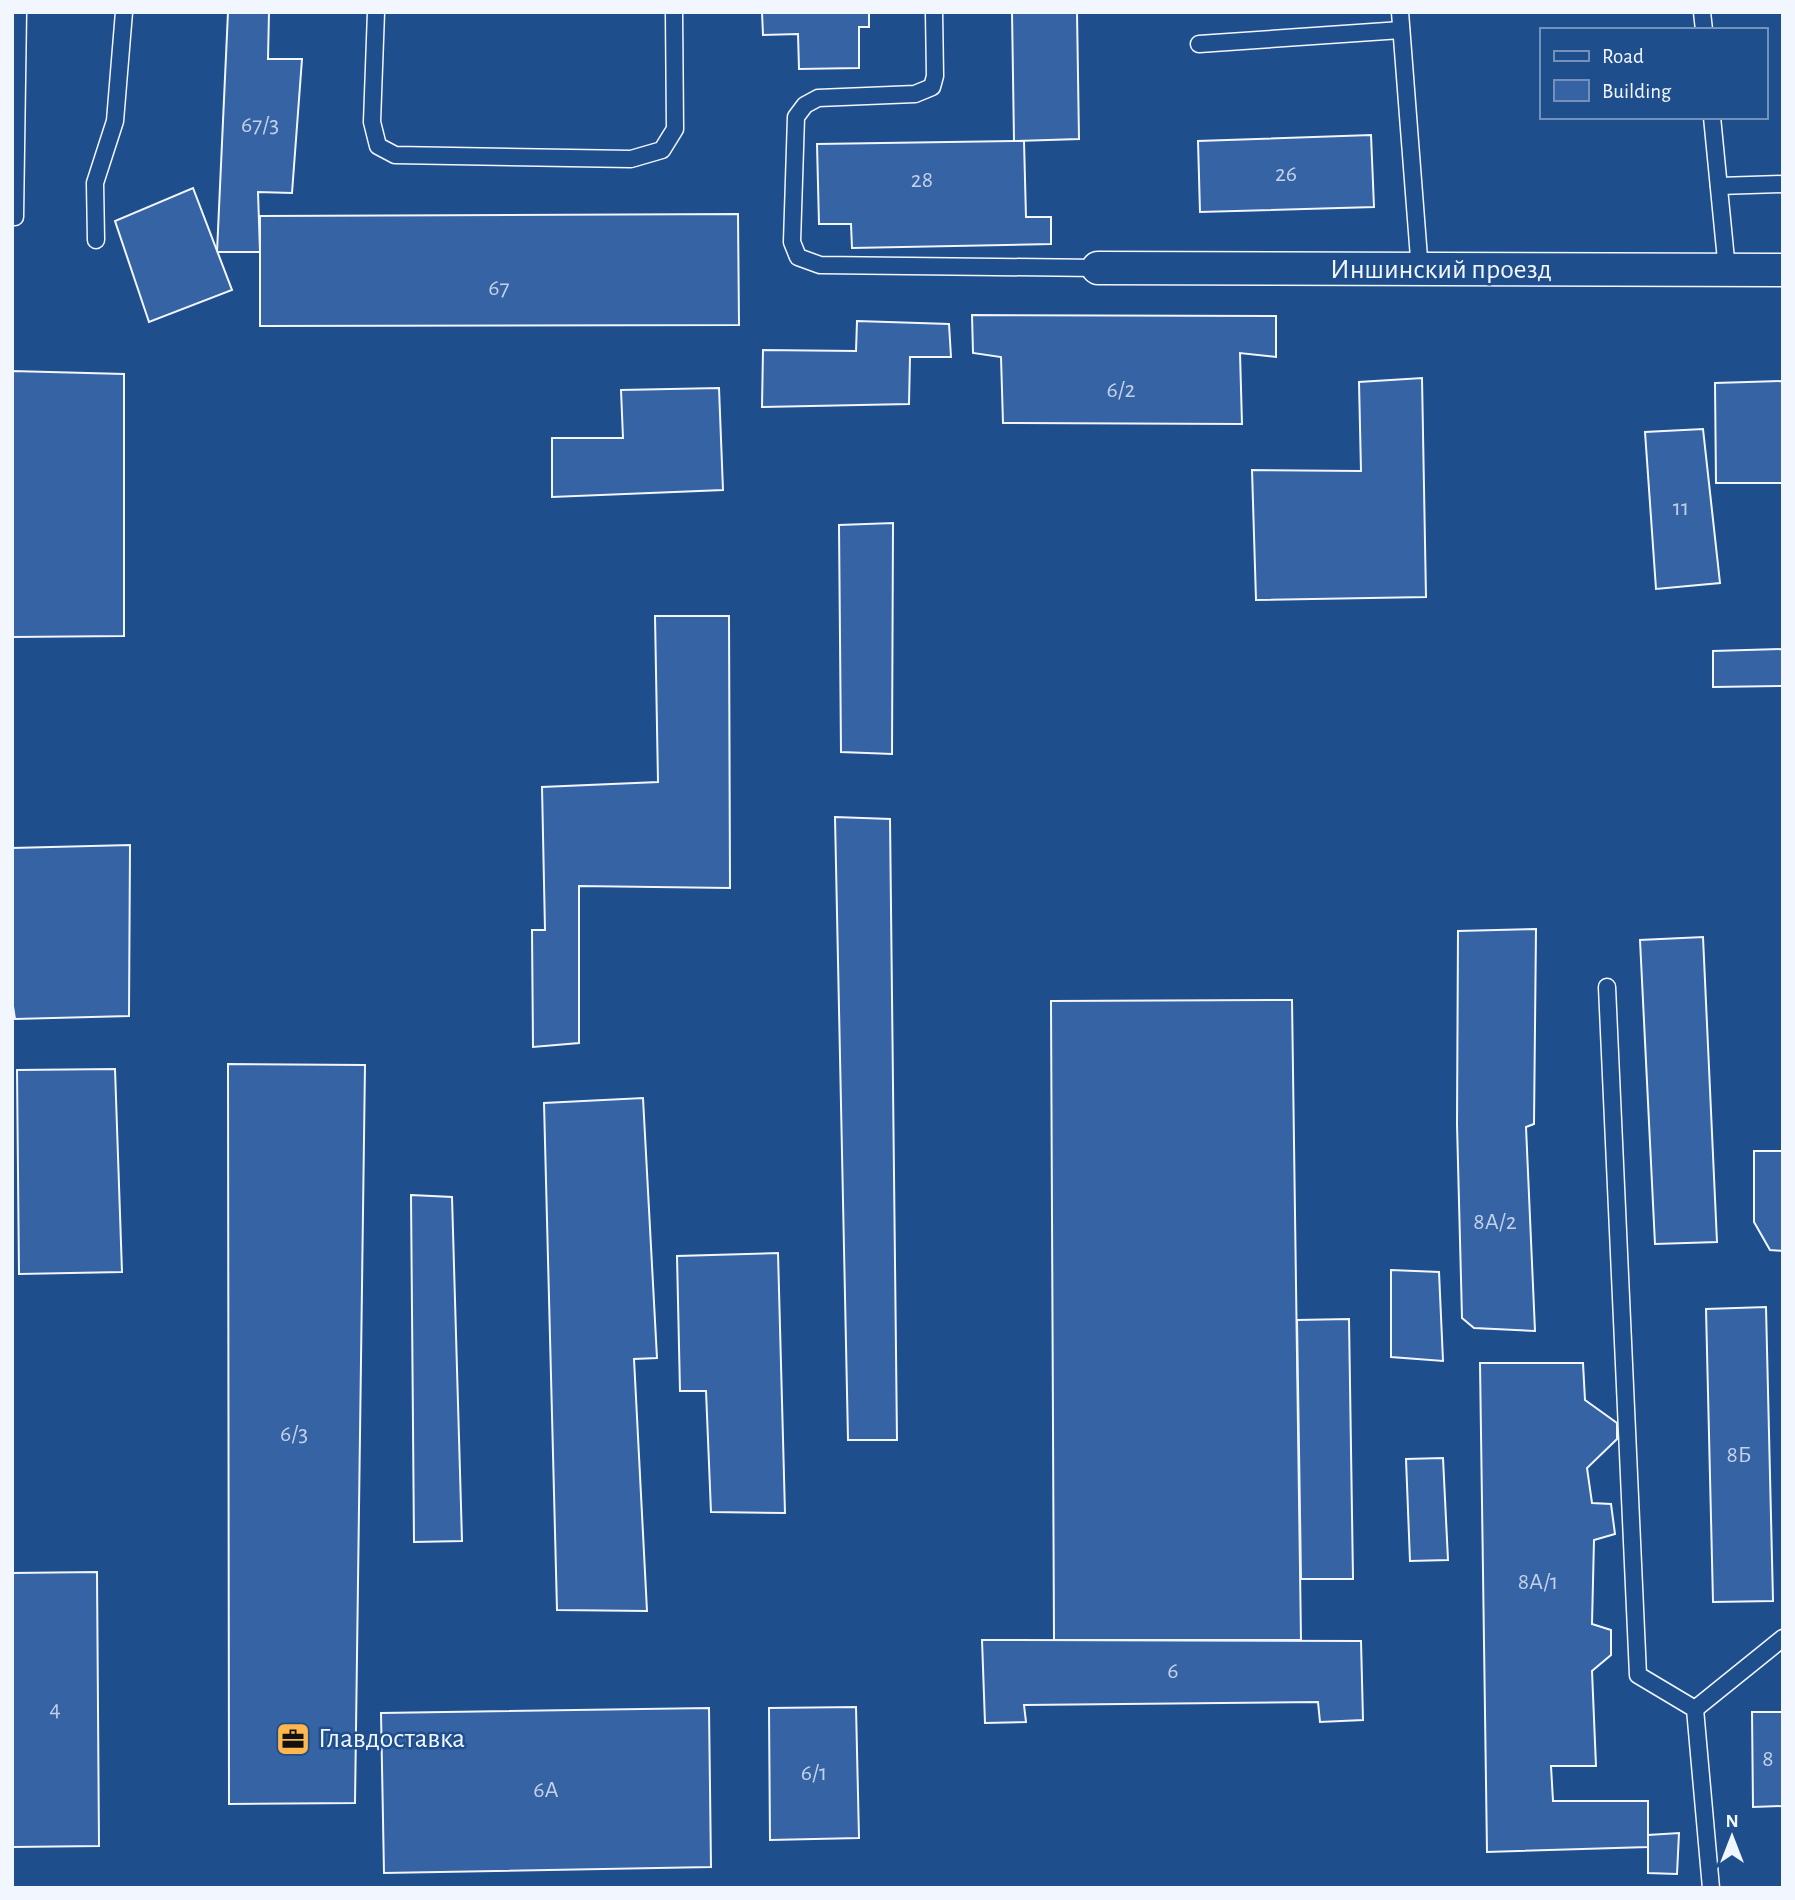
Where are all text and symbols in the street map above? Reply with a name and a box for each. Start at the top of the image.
legend [1540,28,1767,119]
text: Road [1602,46,1644,67]
text: Building [1602,81,1672,102]
house number: 67/3 [241,113,279,137]
house number: 26 [1275,162,1297,186]
house number: 28 [911,168,933,192]
street label: Иншинский проезд [1330,256,1552,284]
house number: 67 [488,276,510,300]
house number: 6/2 [1106,378,1136,402]
house number: 11 [1673,496,1689,520]
house number: 8А/2 [1473,1210,1517,1234]
house number: 6/3 [280,1422,308,1446]
house number: 8Б [1726,1443,1752,1467]
house number: 8А/1 [1518,1570,1558,1594]
house number: 6 [1167,1659,1179,1683]
house number: 4 [49,1697,61,1721]
office icon: Главдоставка [274,1720,312,1758]
place label: Главдоставка [318,1725,465,1753]
house number: 8 [1762,1747,1774,1771]
house number: 6/1 [801,1761,827,1785]
house number: 6А [533,1778,559,1802]
north arrow [1697,1802,1767,1872]
text: N [1725,1812,1739,1831]

